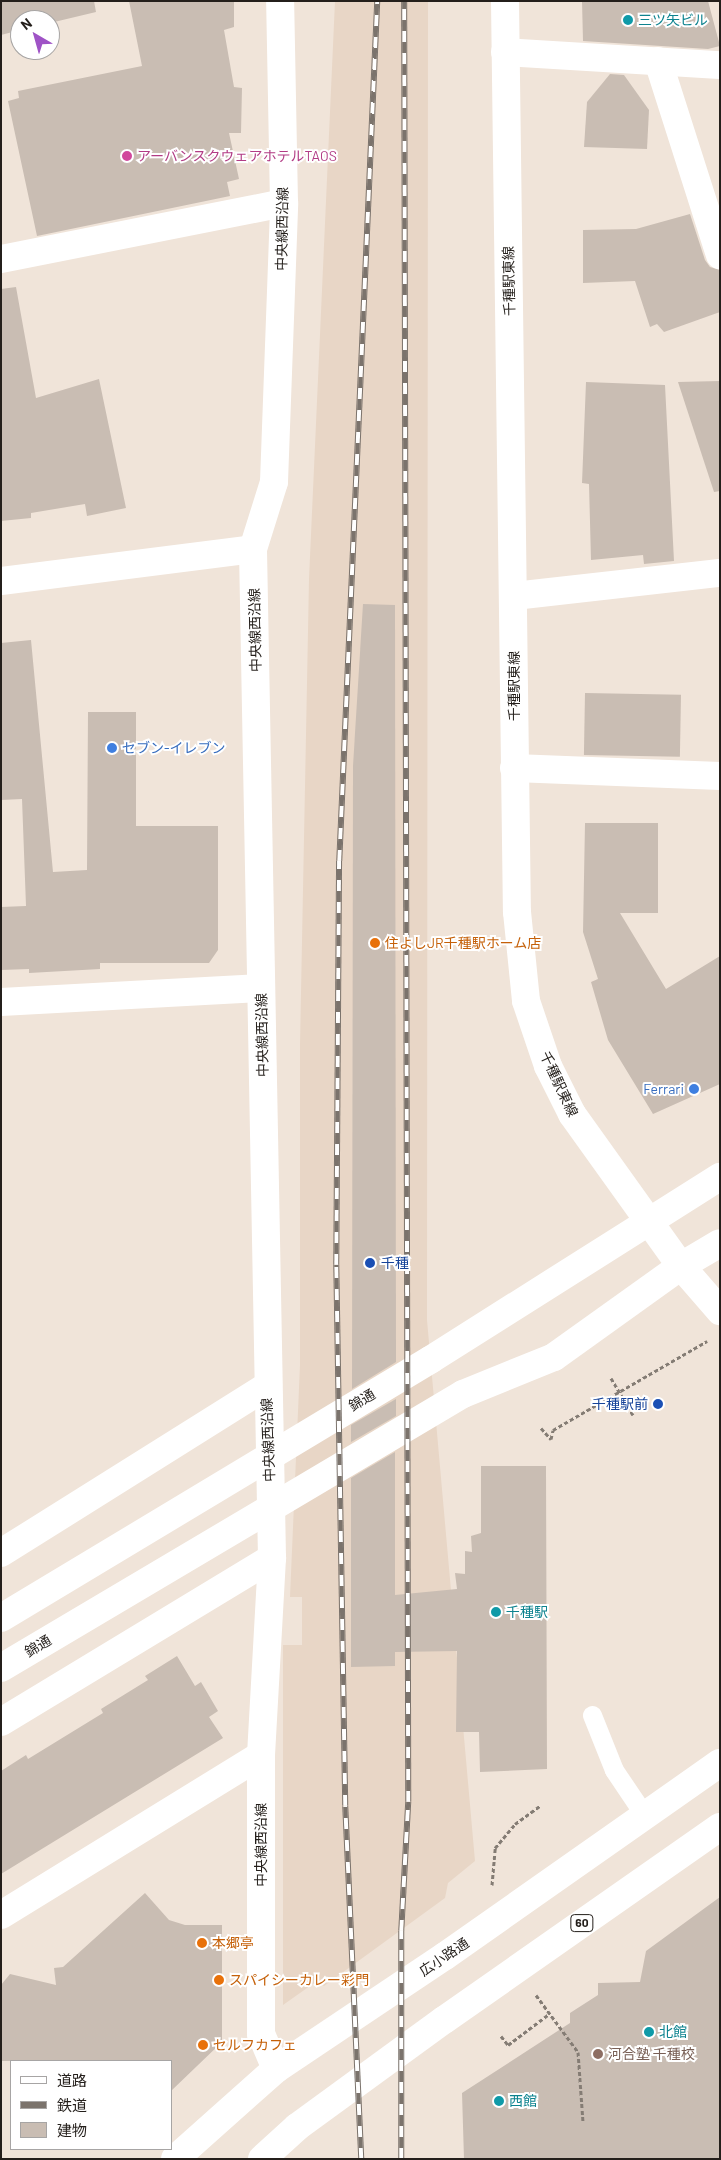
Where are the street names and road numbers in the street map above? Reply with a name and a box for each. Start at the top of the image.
street label: 中央線西沿線 [273,187,291,271]
street label: 千種駅東線 [500,246,518,316]
street label: 中央線西沿線 [246,588,264,672]
street label: 千種駅東線 [506,651,522,721]
street label: 中央線西沿線 [253,993,271,1077]
street label: 千種駅東線 [537,1049,581,1119]
street label: 錦通 [346,1386,378,1414]
street label: 中央線西沿線 [258,1398,278,1482]
street label: 錦通 [22,1632,54,1660]
street label: 中央線西沿線 [253,1803,269,1887]
road number: 60 [570,1914,594,1932]
street label: 広小路通 [416,1934,472,1980]

